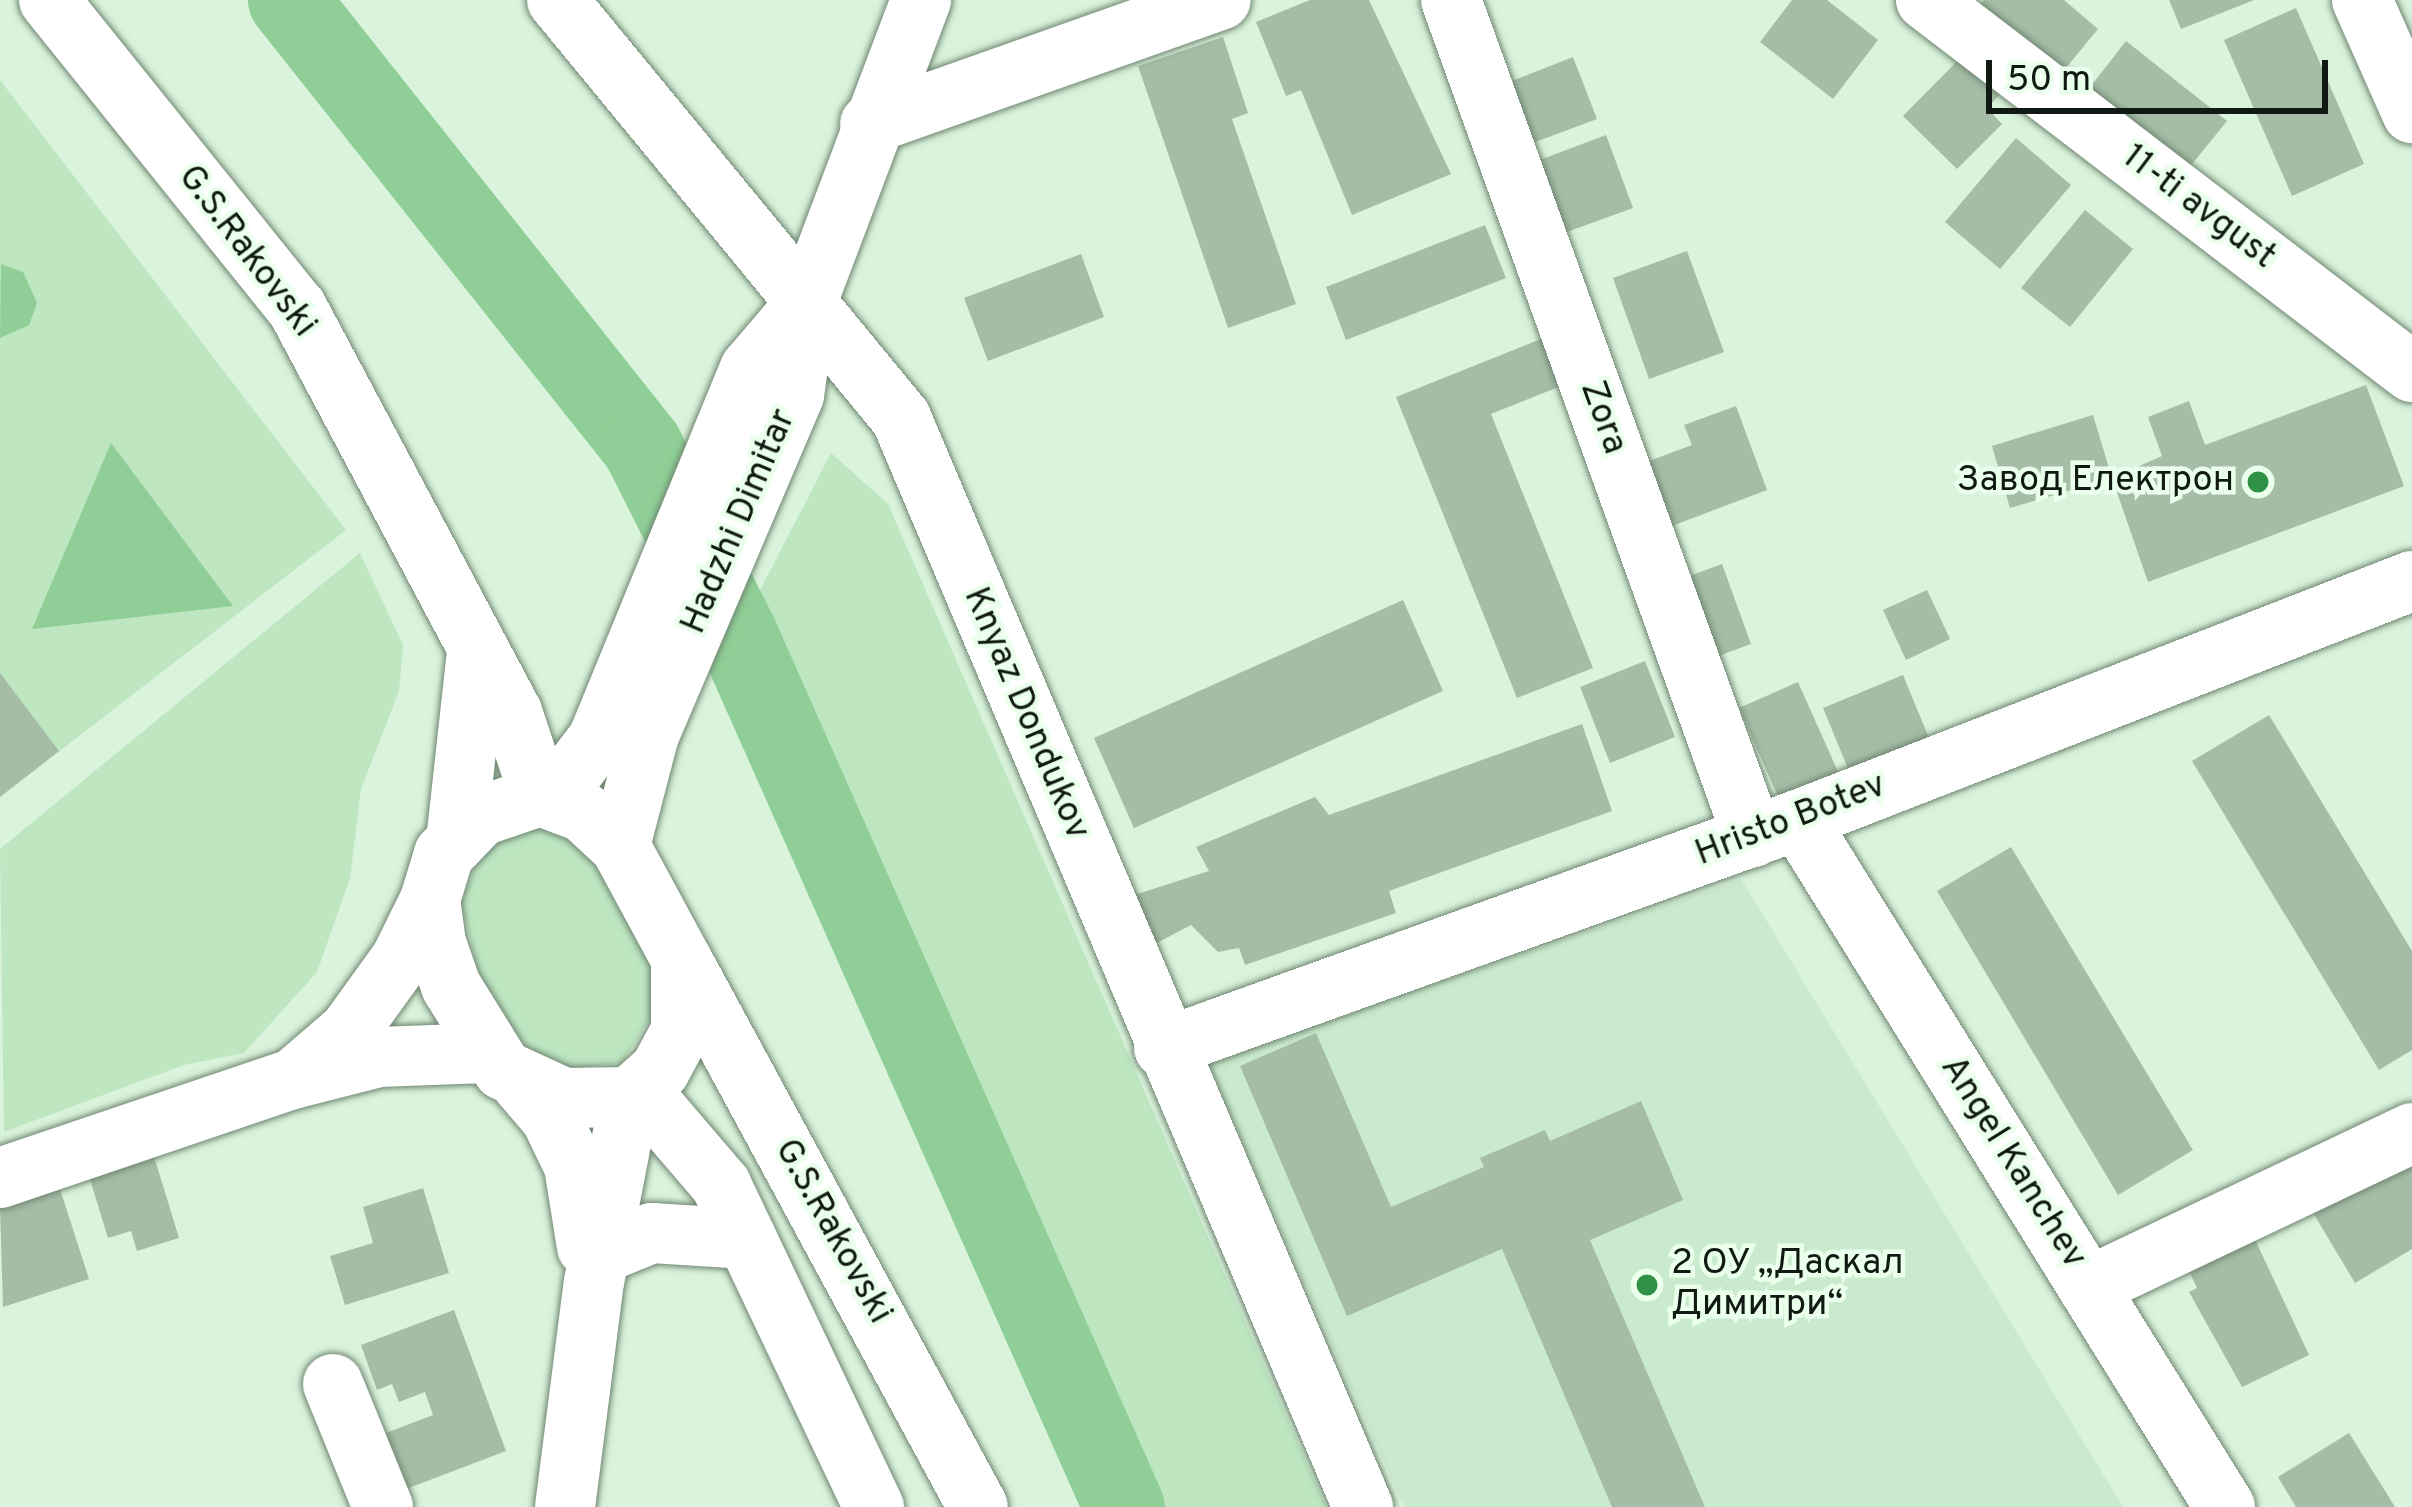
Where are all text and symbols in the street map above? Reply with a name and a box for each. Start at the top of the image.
scale bar [1992,36,2334,110]
text: 50 m [2007,58,2091,104]
street label: 11-ti avgust [2113,136,2283,280]
street label: G.S.Rakovski [167,157,325,347]
street label: Zora [1569,375,1635,461]
street label: Hadzhi Dimitar [673,403,807,641]
place label: Завод Електрон [1957,460,2234,504]
marker: Завод Електрон [2245,469,2271,495]
street label: Knyaz Dondukov [952,581,1098,847]
street label: Hristo Botev [1690,765,1892,877]
street label: Angel Kanchev [1930,1049,2094,1277]
street label: G.S.Rakovski [764,1132,900,1332]
place label: 2 ОУ „Даскал Димитри“ [1671,1242,1905,1327]
marker: 2 ОУ „Даскал Димитри“ [1634,1272,1660,1298]

